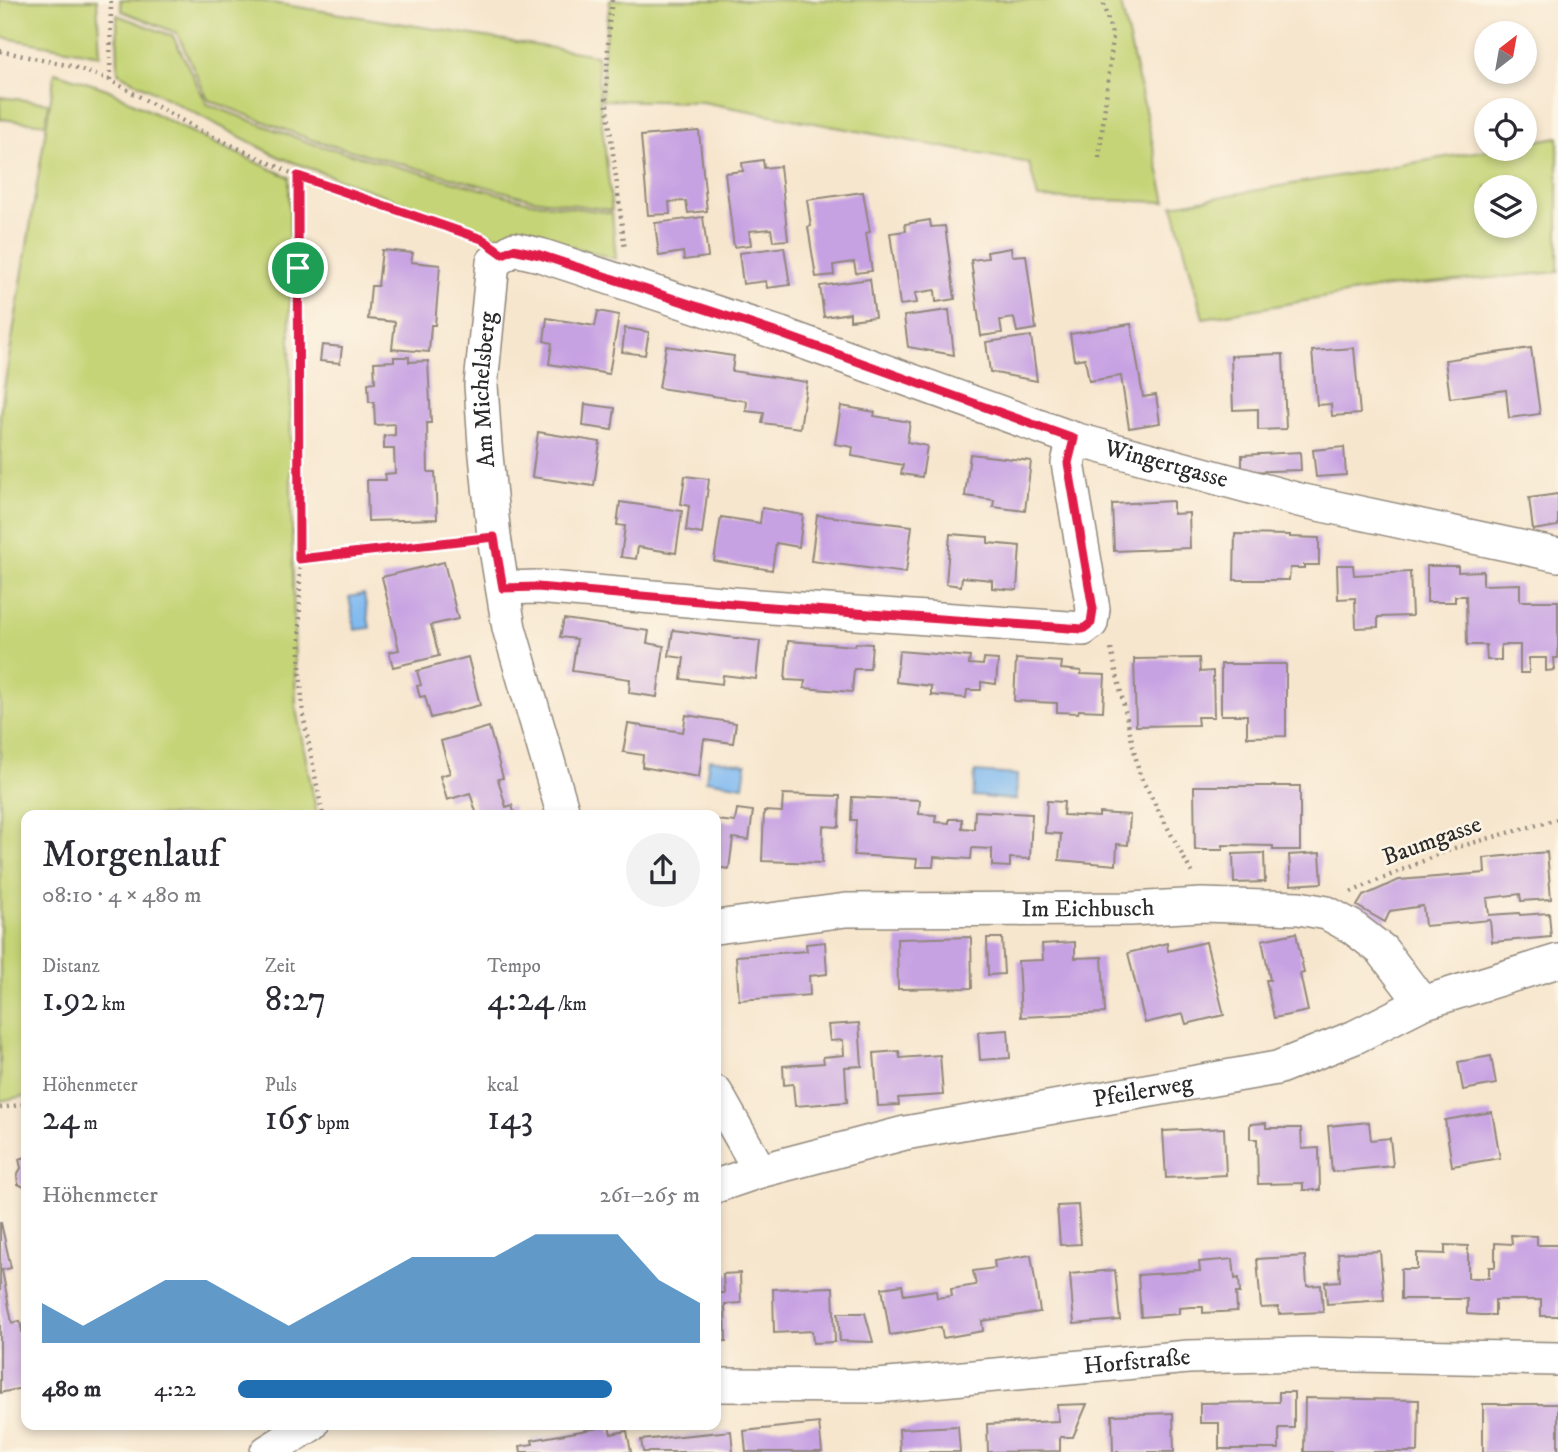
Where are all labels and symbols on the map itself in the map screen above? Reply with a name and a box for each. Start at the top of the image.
north arrow [1474,21,1536,84]
pin [268,238,328,298]
street label: Am Michelsberg [465,310,503,469]
street label: Wingertgasse [1100,433,1231,495]
street label: Baumgasse [1379,809,1486,873]
street label: Im Eichbusch [1021,893,1156,924]
street label: Pfeilerweg [1091,1068,1196,1115]
street label: Horfstraße [1082,1342,1192,1382]

